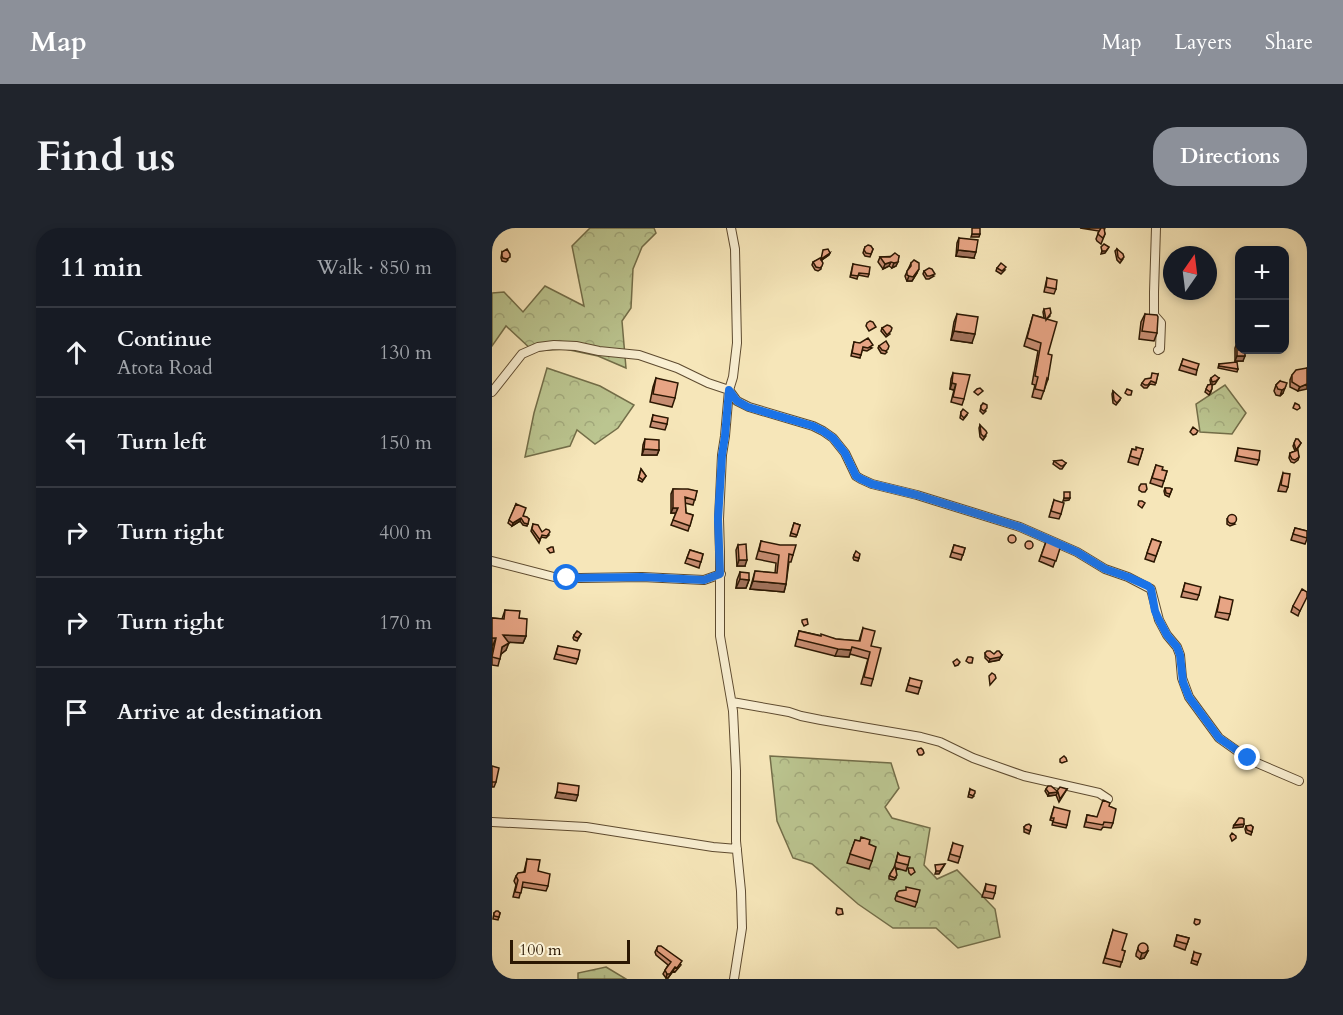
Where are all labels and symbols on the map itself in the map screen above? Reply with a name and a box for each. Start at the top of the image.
north arrow [1163,246,1217,300]
route start [553,564,579,590]
route end [1234,744,1260,770]
scale bar [510,937,630,964]

